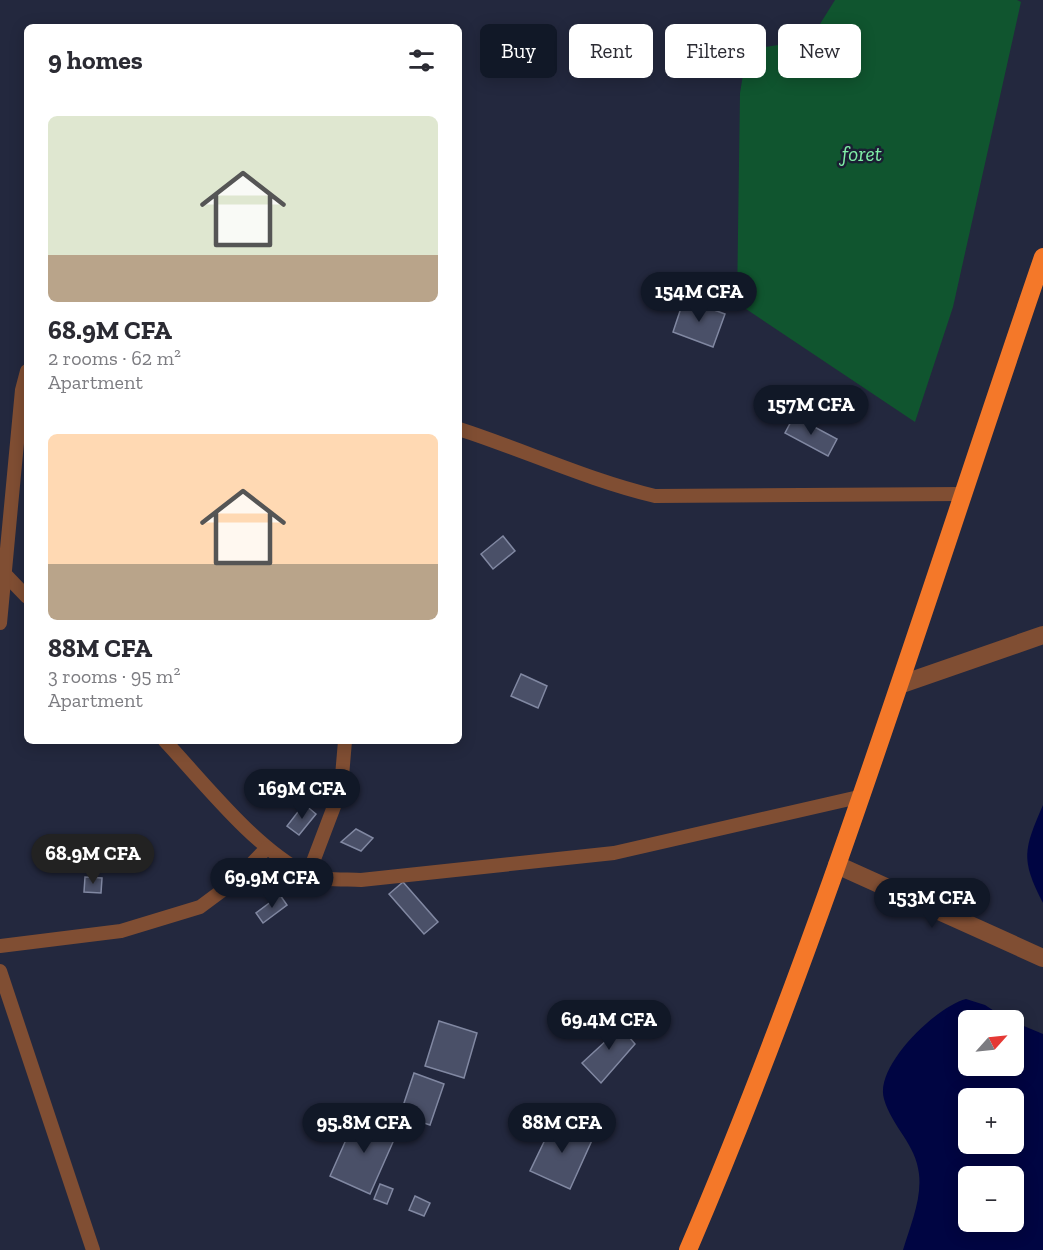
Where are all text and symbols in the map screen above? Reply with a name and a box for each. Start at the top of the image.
chip: Buy [480,24,557,78]
chip: Rent [569,24,653,78]
chip: Filters [665,24,766,78]
chip: New [778,24,861,78]
text: 9 homes [48,44,143,76]
icon: filters [405,44,438,77]
park label: foret [839,141,882,166]
icon: home [189,155,297,263]
pin: 154M CFA [637,272,761,323]
text: 154M CFA [655,279,743,303]
text: 68.9M CFA [48,314,172,346]
text: 2 rooms · 62 m² [48,346,181,370]
text: Apartment [48,370,143,394]
pin: 157M CFA [749,385,873,436]
text: 157M CFA [768,392,854,416]
icon: home [189,473,297,581]
text: 88M CFA [48,632,152,664]
text: 3 rooms · 95 m² [48,664,180,688]
text: Apartment [48,688,143,712]
pin: 169M CFA [240,769,364,820]
text: 169M CFA [258,776,346,800]
pin: 68.9M CFA [24,834,162,885]
text: 68.9M CFA [45,841,141,865]
pin: 69.9M CFA [203,858,341,909]
text: 69.9M CFA [224,865,320,889]
pin: 153M CFA [870,878,994,929]
text: 153M CFA [888,885,976,909]
pin: 69.4M CFA [540,1000,678,1051]
text: 69.4M CFA [561,1007,657,1031]
north arrow [958,1010,1024,1076]
map controls [958,1010,1024,1232]
button: + [958,1088,1024,1154]
pin: 95.8M CFA [295,1103,433,1154]
pin: 88M CFA [507,1103,617,1154]
text: 95.8M CFA [316,1110,412,1134]
text: 88M CFA [522,1110,602,1134]
button: − [958,1166,1024,1232]

